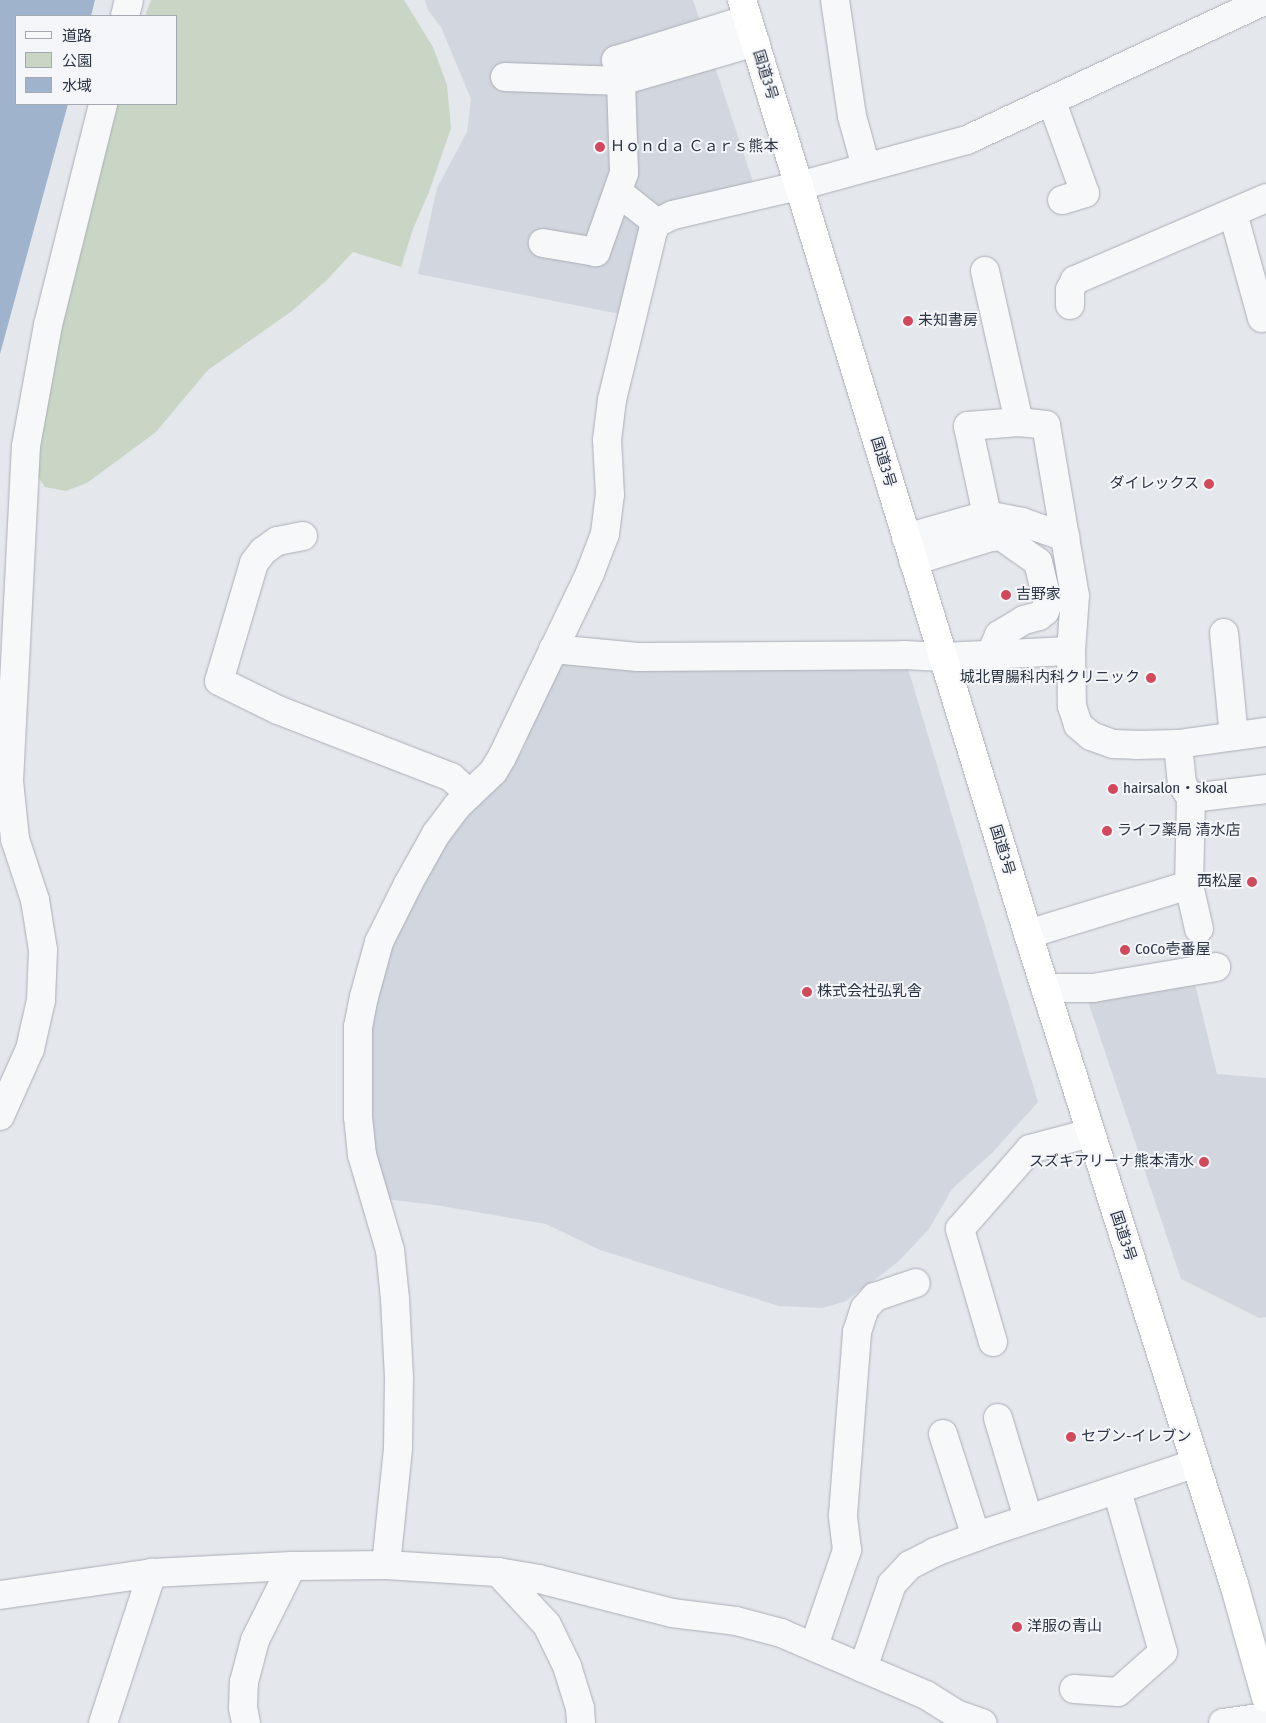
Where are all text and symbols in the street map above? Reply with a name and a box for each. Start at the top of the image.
legend [15,15,178,105]
text: 道路 [62,27,92,45]
street label: 国道3号 [749,48,781,102]
text: 公園 [62,52,92,70]
text: 水域 [62,77,92,95]
place label: Ｈｏｎｄａ Ｃａｒｓ熊本 [610,138,779,156]
marker: Ｈｏｎｄａ Ｃａｒｓ熊本 [594,141,606,153]
place label: 未知書房 [918,312,978,330]
marker: 未知書房 [902,315,914,327]
street label: 国道3号 [867,435,899,489]
place label: ダイレックス [1109,475,1199,493]
marker: ダイレックス [1203,478,1215,490]
place label: 吉野家 [1016,586,1061,604]
marker: 吉野家 [1000,589,1012,601]
place label: 城北胃腸科内科クリニック [960,669,1140,687]
marker: 城北胃腸科内科クリニック [1144,671,1158,685]
place label: hairsalon・skoal [1123,780,1227,798]
marker: hairsalon・skoal [1107,783,1119,795]
place label: ライフ薬局 清水店 [1117,822,1241,840]
street label: 国道3号 [986,823,1018,877]
marker: ライフ薬局 清水店 [1101,825,1113,837]
place label: 西松屋 [1197,873,1242,891]
marker: 西松屋 [1246,876,1258,888]
place label: CoCo壱番屋 [1135,941,1210,959]
marker: CoCo壱番屋 [1119,944,1131,956]
place label: 株式会社弘乳舎 [817,983,922,1001]
marker: 株式会社弘乳舎 [801,986,813,998]
place label: スズキアリーナ熊本清水 [1029,1153,1194,1171]
marker: スズキアリーナ熊本清水 [1198,1156,1210,1168]
street label: 国道3号 [1106,1209,1140,1263]
place label: セブン-イレブン [1081,1428,1192,1446]
marker: セブン-イレブン [1065,1431,1077,1443]
place label: 洋服の青山 [1027,1618,1102,1636]
marker: 洋服の青山 [1011,1621,1023,1633]

